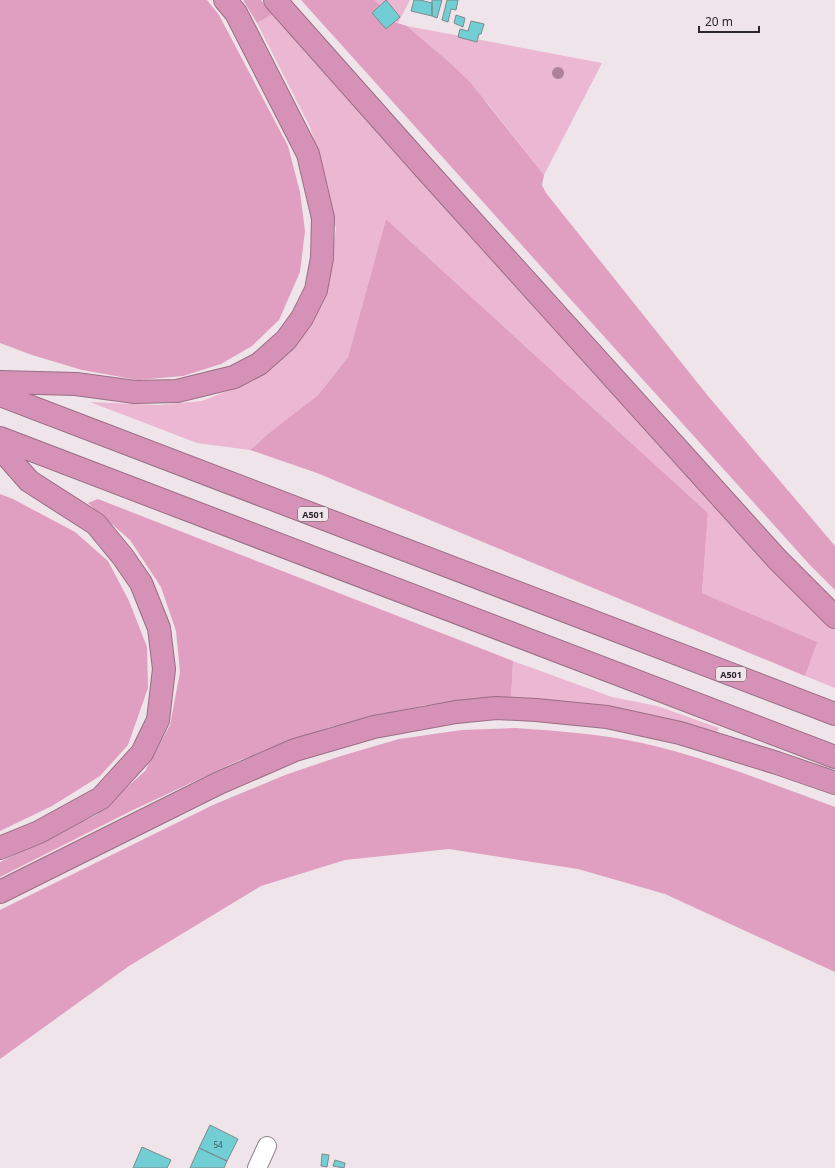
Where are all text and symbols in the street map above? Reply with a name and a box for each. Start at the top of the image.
scale bar [699,8,759,34]
text: 20 m [705,13,733,30]
road number: A501 [298,507,328,521]
road number: A501 [716,667,746,681]
house number: 54 [213,1139,223,1150]

